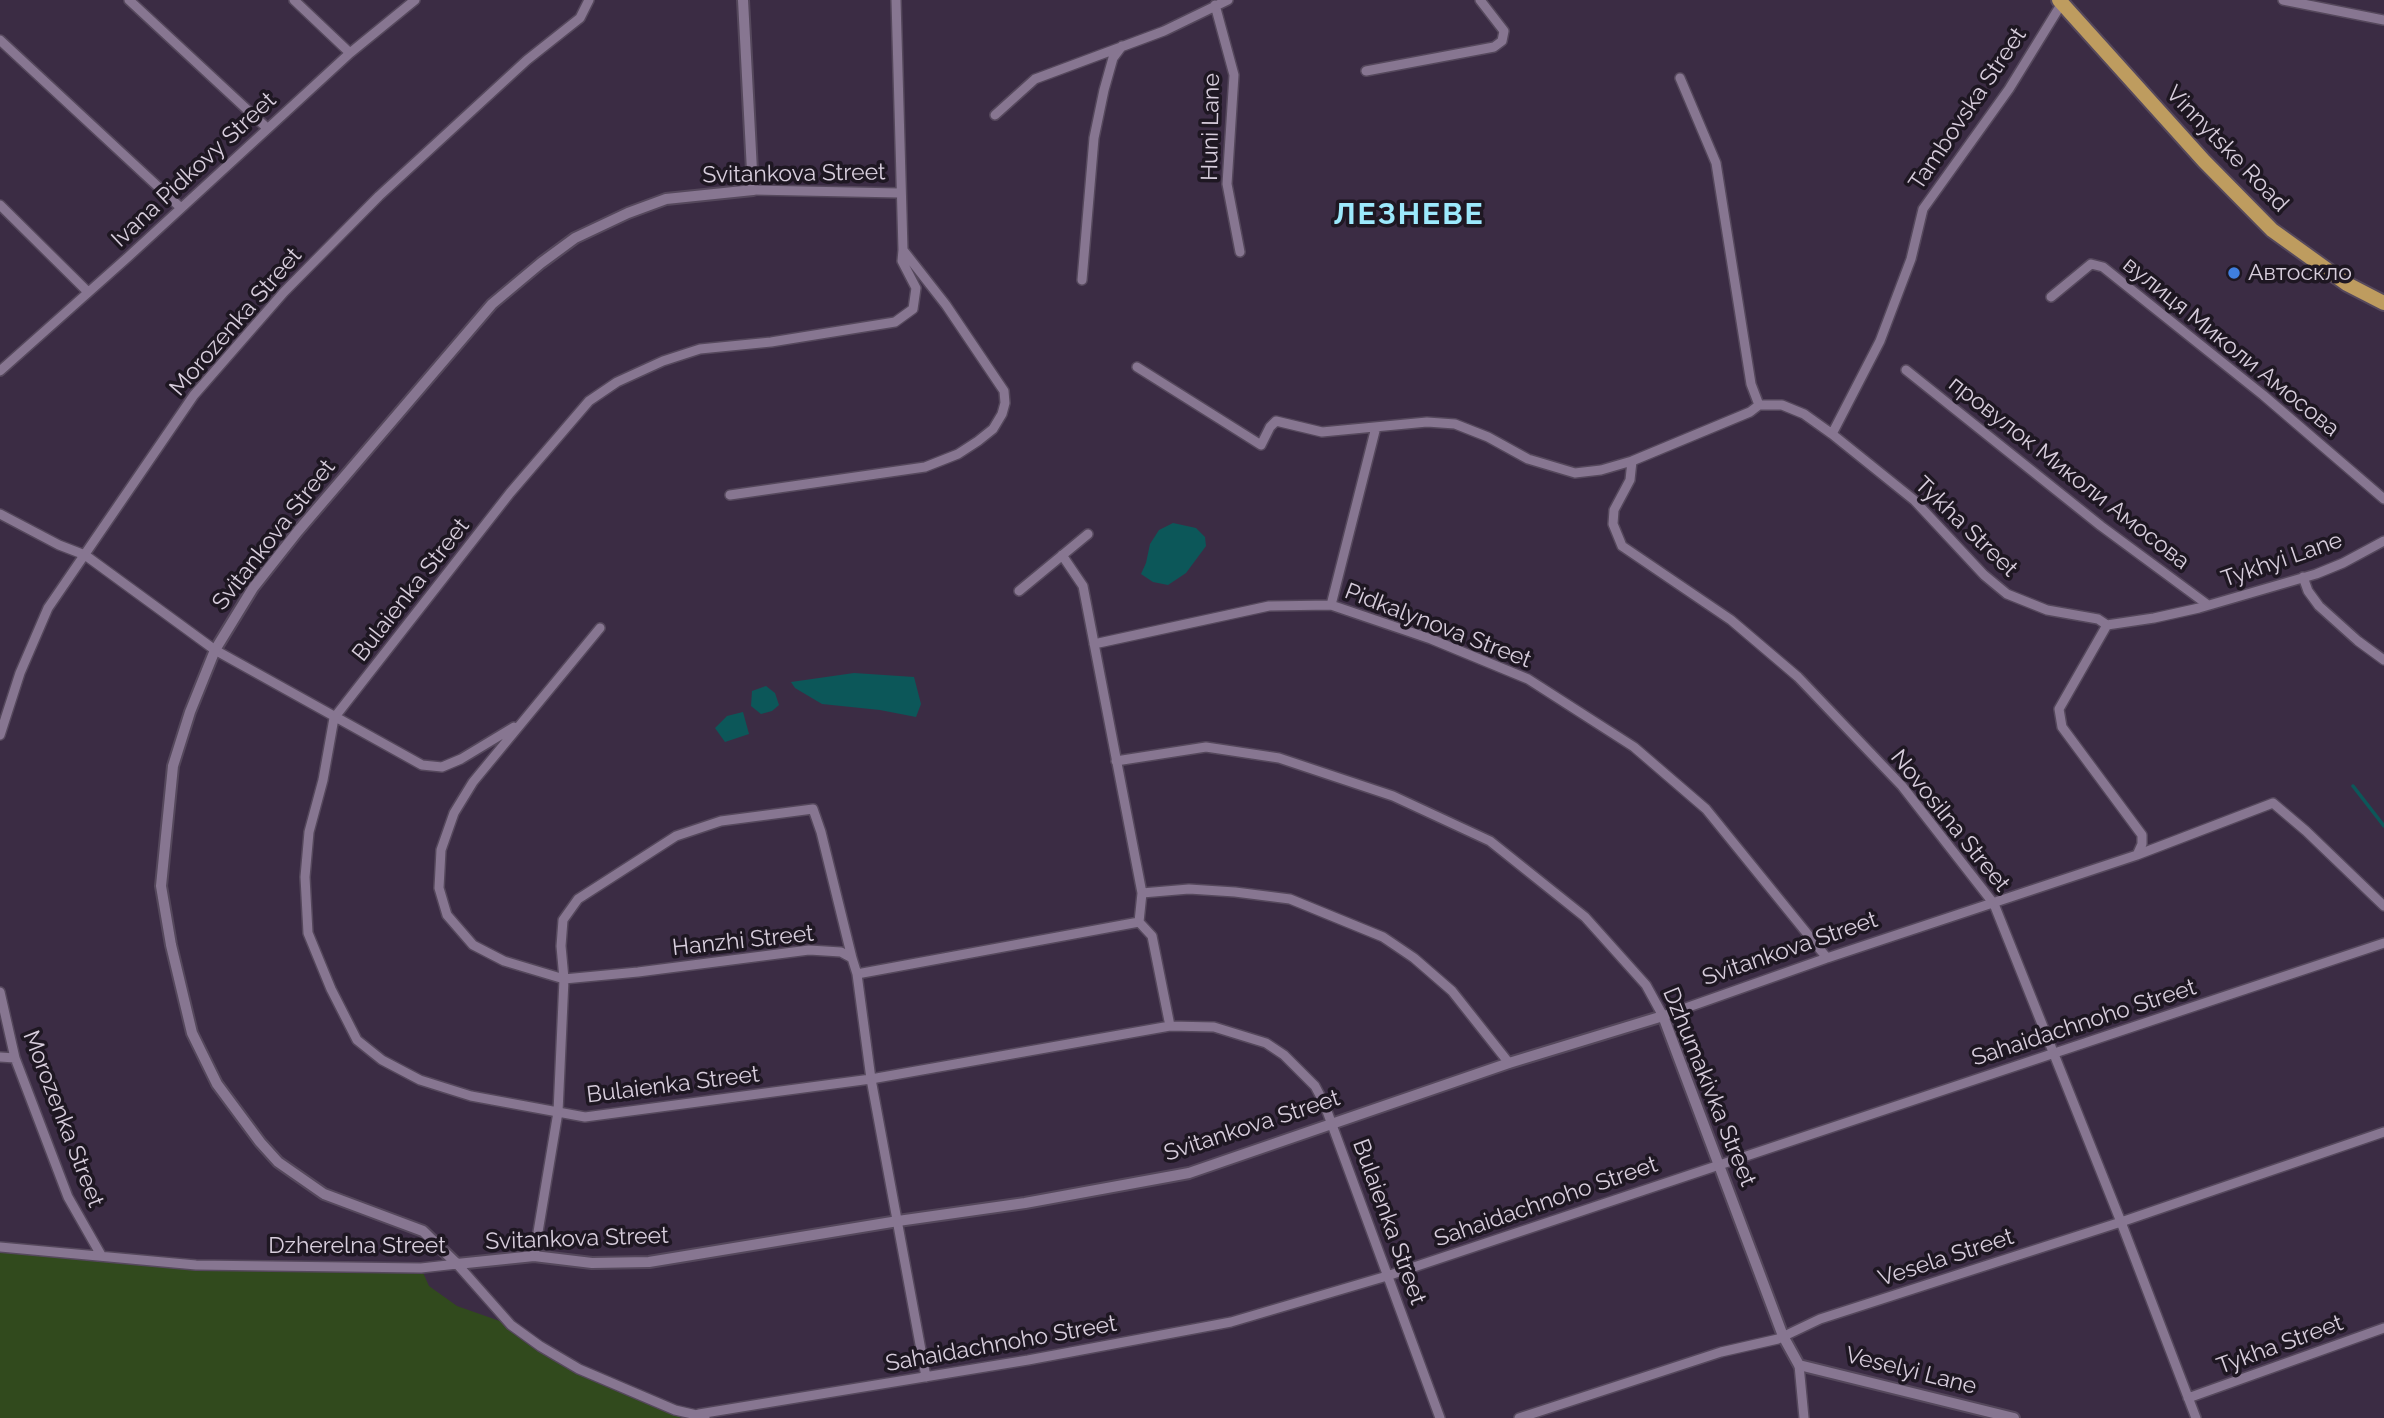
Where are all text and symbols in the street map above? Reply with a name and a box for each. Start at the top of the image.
street label: Tambovska Street [1903,22,2033,196]
street label: Huni Lane [1196,73,1226,181]
street label: Vinnytske Road [2160,80,2294,218]
street label: Ivana Pidkovy Street [106,87,282,253]
street label: Svitankova Street [702,159,886,189]
district label: ЛЕЗНЕВЕ [1334,197,1484,233]
street label: Morozenka Street [164,242,308,402]
street label: вулиця Миколи Амосова [2117,251,2345,443]
place label: Автоскло [2248,259,2352,287]
marker: Автоскло [2226,265,2242,281]
street label: провулок Миколи Амосова [1943,370,2195,576]
street label: Svitankova Street [207,454,341,616]
street label: Tykha Street [1909,471,2023,583]
street label: Bulaienka Street [347,513,475,667]
street label: Tykhyi Lane [2218,526,2346,594]
street label: Pidkalynova Street [1341,578,1535,674]
street label: Novosilna Street [1884,745,2016,897]
street label: Svitankova Street [1699,906,1881,992]
street label: Hanzhi Street [671,920,815,962]
street label: Sahaidachnoho Street [1968,974,2200,1072]
street label: Dzhumakivka Street [1656,983,1762,1191]
street label: Morozenka Street [17,1027,109,1211]
street label: Bulaienka Street [585,1061,761,1109]
street label: Svitankova Street [1161,1085,1343,1167]
street label: Bulaienka Street [1346,1136,1432,1308]
street label: Sahaidachnoho Street [1431,1151,1661,1253]
street label: Svitankova Street [485,1222,669,1256]
street label: Vesela Street [1875,1223,2017,1293]
street label: Dzherelna Street [268,1232,446,1260]
street label: Tykha Street [2213,1309,2347,1381]
street label: Sahaidachnoho Street [883,1310,1119,1378]
street label: Veselyi Lane [1843,1341,1979,1401]

